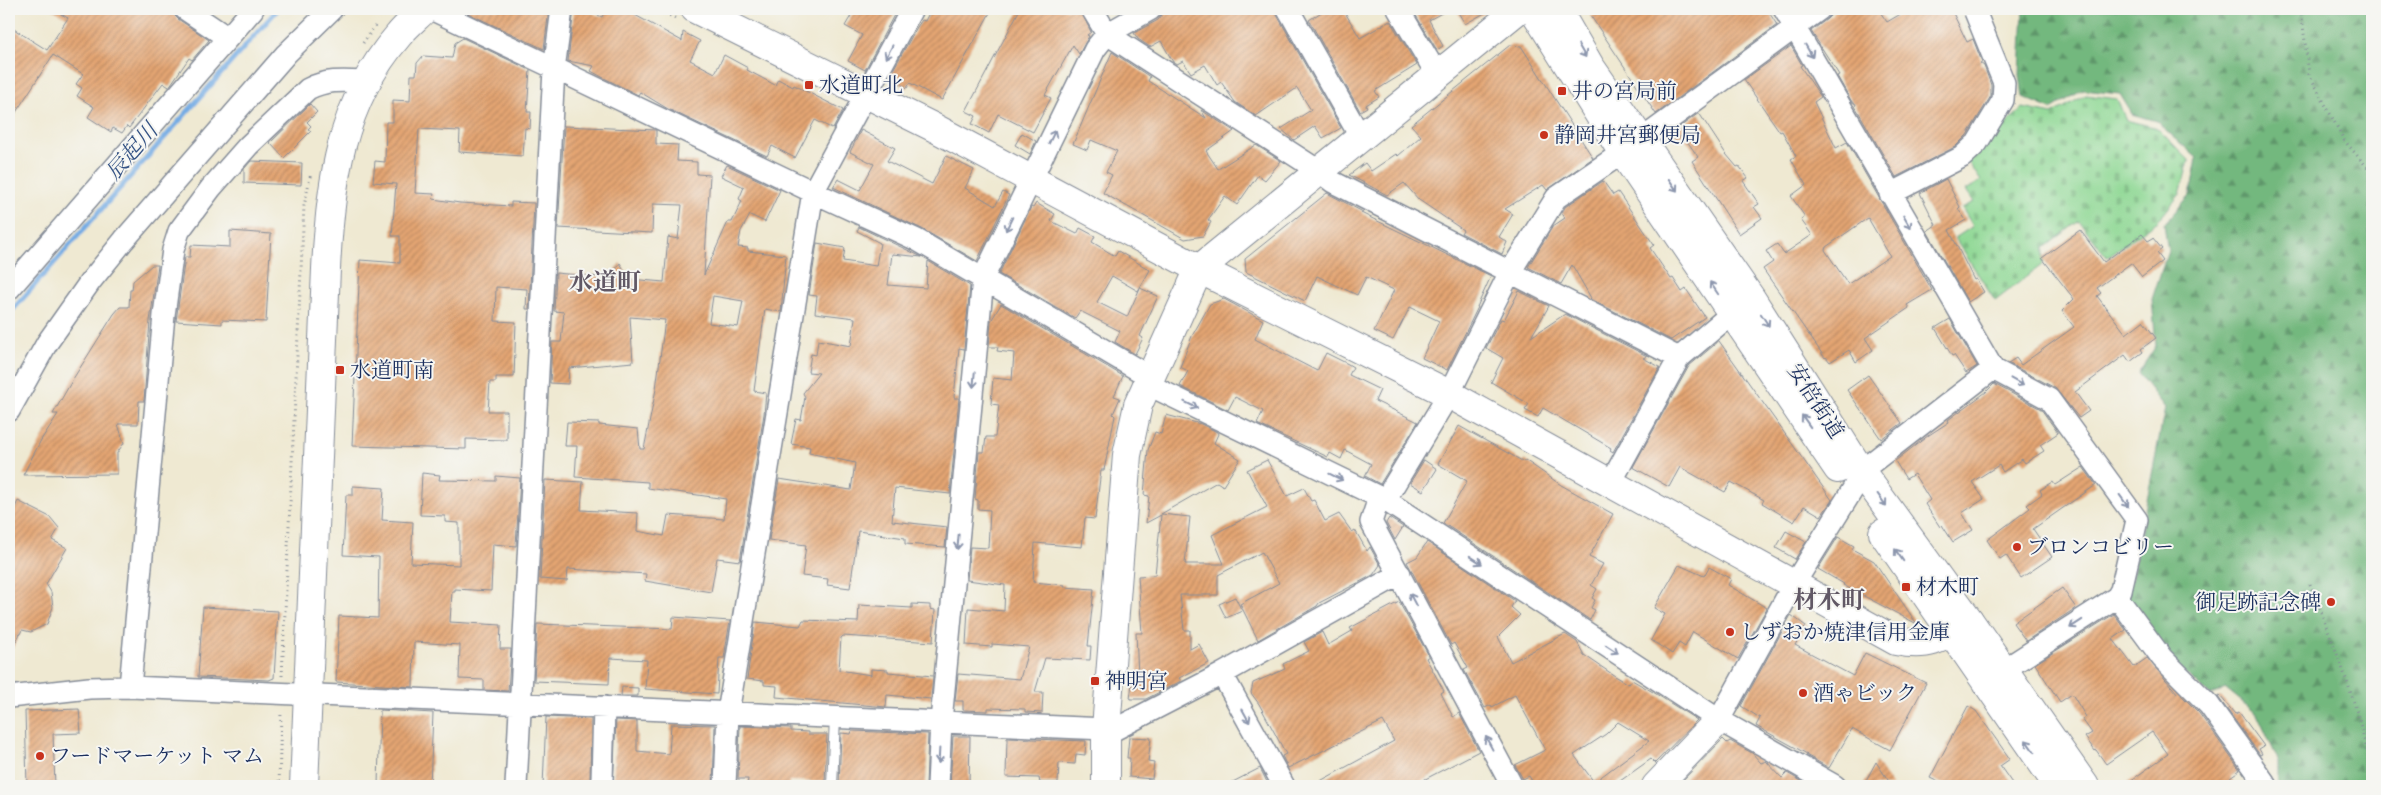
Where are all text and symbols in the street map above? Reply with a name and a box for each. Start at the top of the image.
one-way arrow [1804,43,1814,58]
one-way arrow [884,44,894,59]
one-way arrow [1577,44,1587,58]
place label: 水道町北 [819,71,903,100]
place label: 井の宮局前 [1572,77,1677,106]
marker: 水道町北 [803,79,815,91]
marker: 井の宮局前 [1556,85,1568,97]
water label: 辰起川 [99,115,166,186]
place label: 静岡井宮郵便局 [1554,121,1701,150]
marker: 静岡井宮郵便局 [1538,129,1550,141]
one-way arrow [1048,130,1057,145]
one-way arrow [1668,178,1678,192]
one-way arrow [1903,215,1913,229]
one-way arrow [1004,217,1014,232]
district label: 水道町 [569,266,641,299]
one-way arrow [1709,281,1719,295]
one-way arrow [1760,312,1770,326]
place label: 水道町南 [350,356,434,385]
street label: 安倍街道 [1781,358,1851,444]
marker: 水道町南 [334,364,346,376]
one-way arrow [969,372,978,388]
one-way arrow [2010,377,2025,387]
one-way arrow [1183,401,1198,410]
one-way arrow [1801,415,1811,429]
one-way arrow [1329,472,1344,482]
one-way arrow [1877,493,1887,507]
one-way arrow [2119,494,2129,508]
place label: ブロンコビリー [2027,533,2174,562]
one-way arrow [953,534,963,550]
marker: ブロンコビリー [2011,541,2023,553]
one-way arrow [1894,548,1904,562]
one-way arrow [1469,555,1483,565]
place label: 材木町 [1916,573,1979,602]
marker: 材木町 [1900,581,1912,593]
district label: 材木町 [1793,584,1865,617]
place label: 御足跡記念碑 [2195,588,2321,617]
one-way arrow [1408,592,1418,607]
marker: 御足跡記念碑 [2325,596,2337,608]
place label: しずおか焼津信用金庫 [1740,618,1950,647]
one-way arrow [2069,619,2083,629]
marker: しずおか焼津信用金庫 [1724,626,1736,638]
one-way arrow [1604,644,1618,654]
place label: 神明宮 [1105,667,1168,696]
marker: 神明宮 [1089,675,1101,687]
place label: 酒ゃビック [1813,679,1917,708]
marker: 酒ゃビック [1797,687,1809,699]
one-way arrow [1241,709,1251,723]
one-way arrow [1484,736,1493,751]
one-way arrow [2025,739,2035,753]
place label: フードマーケット マム [50,742,264,771]
one-way arrow [935,748,944,764]
marker: フードマーケット マム [34,750,46,762]

